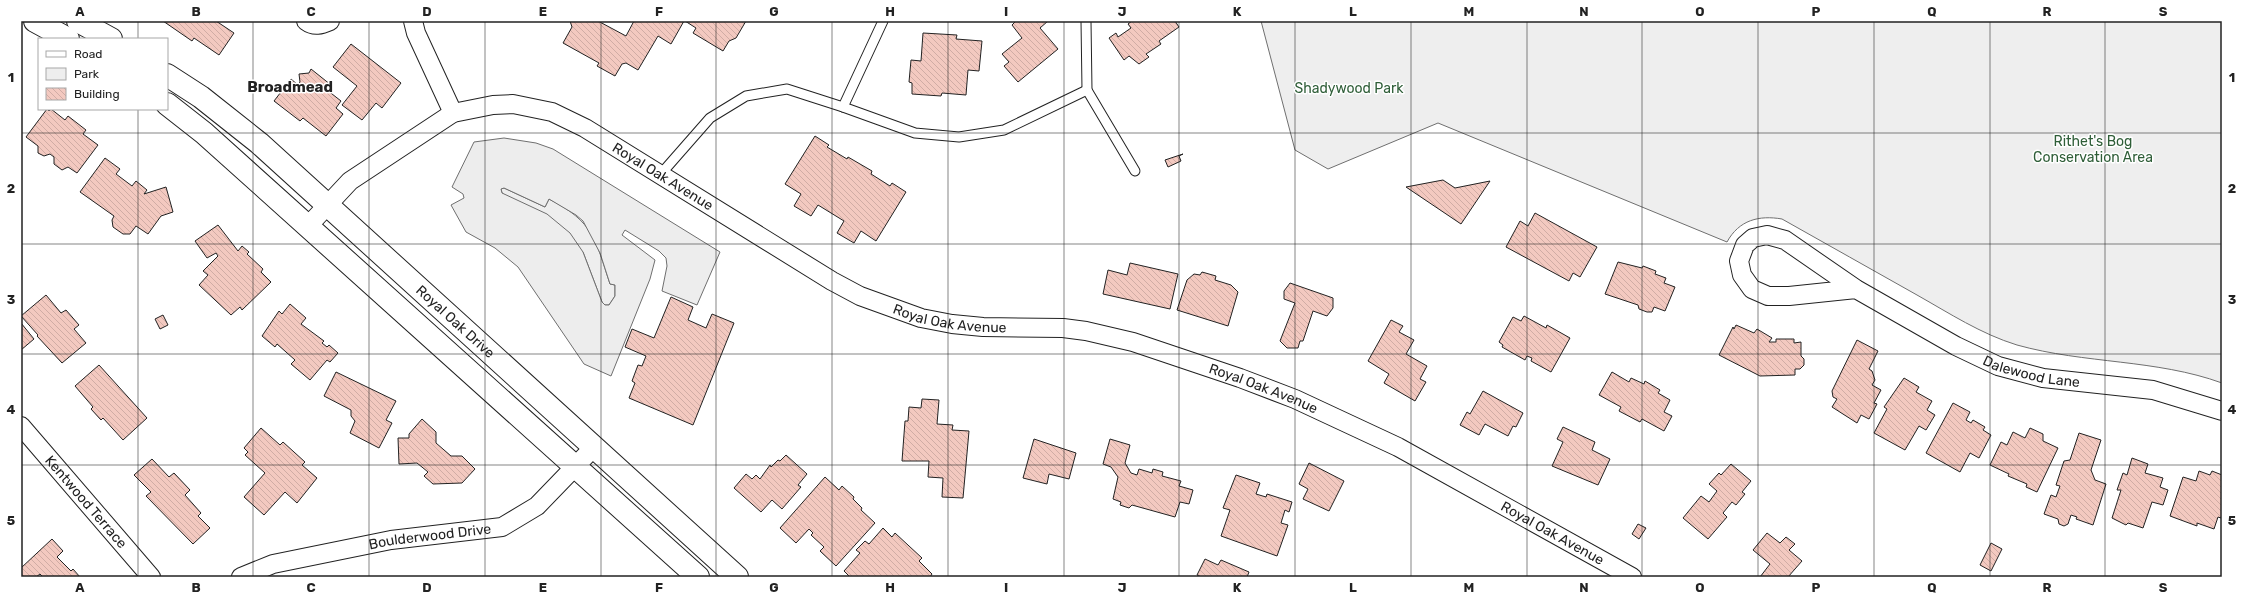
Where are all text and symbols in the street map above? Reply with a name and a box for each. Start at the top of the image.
text: A [75,4,85,19]
text: B [191,4,201,19]
text: C [306,4,316,19]
text: D [422,4,432,19]
text: E [539,4,547,19]
text: F [655,4,663,19]
text: G [769,4,779,19]
text: H [885,4,895,19]
text: I [1004,4,1008,19]
text: J [1118,4,1126,19]
text: K [1233,4,1242,19]
text: L [1349,4,1357,19]
text: M [1464,4,1474,19]
text: N [1579,4,1589,19]
text: O [1695,4,1705,19]
text: P [1812,4,1821,19]
text: Q [1927,4,1937,19]
text: R [2043,4,2052,19]
text: S [2159,4,2168,19]
legend [38,38,168,110]
text: Road [74,47,102,61]
text: Park [74,67,100,81]
text: 1 [8,70,14,85]
text: 1 [2229,70,2235,85]
district label: Broadmead [247,78,333,96]
park label: Shadywood Park [1294,80,1404,97]
text: Building [74,87,120,101]
park label: Rithet's Bog Conservation Area [2033,133,2153,166]
street label: Royal Oak Avenue [609,139,717,214]
text: 2 [7,181,15,196]
text: 2 [2228,181,2236,196]
street label: Royal Oak Drive [413,281,499,362]
text: 3 [7,292,16,307]
text: 3 [2228,292,2237,307]
street label: Royal Oak Avenue [891,300,1007,336]
street label: Dalewood Lane [1980,352,2081,390]
street label: Royal Oak Avenue [1207,360,1321,417]
text: 4 [7,402,16,417]
text: 4 [2228,402,2237,417]
street label: Kentwood Terrace [42,452,131,552]
street label: Royal Oak Avenue [1498,498,1607,568]
text: 5 [7,513,15,528]
text: 5 [2228,513,2236,528]
street label: Boulderwood Drive [367,520,492,553]
text: A [75,580,85,595]
text: B [191,580,201,595]
text: C [306,580,316,595]
text: D [422,580,432,595]
text: E [539,580,547,595]
text: F [655,580,663,595]
text: G [769,580,779,595]
text: H [885,580,895,595]
text: I [1004,580,1008,595]
text: J [1118,580,1126,595]
text: K [1233,580,1242,595]
text: L [1349,580,1357,595]
text: M [1464,580,1474,595]
text: N [1579,580,1589,595]
text: O [1695,580,1705,595]
text: P [1812,580,1821,595]
text: Q [1927,580,1937,595]
text: R [2043,580,2052,595]
text: S [2159,580,2168,595]

